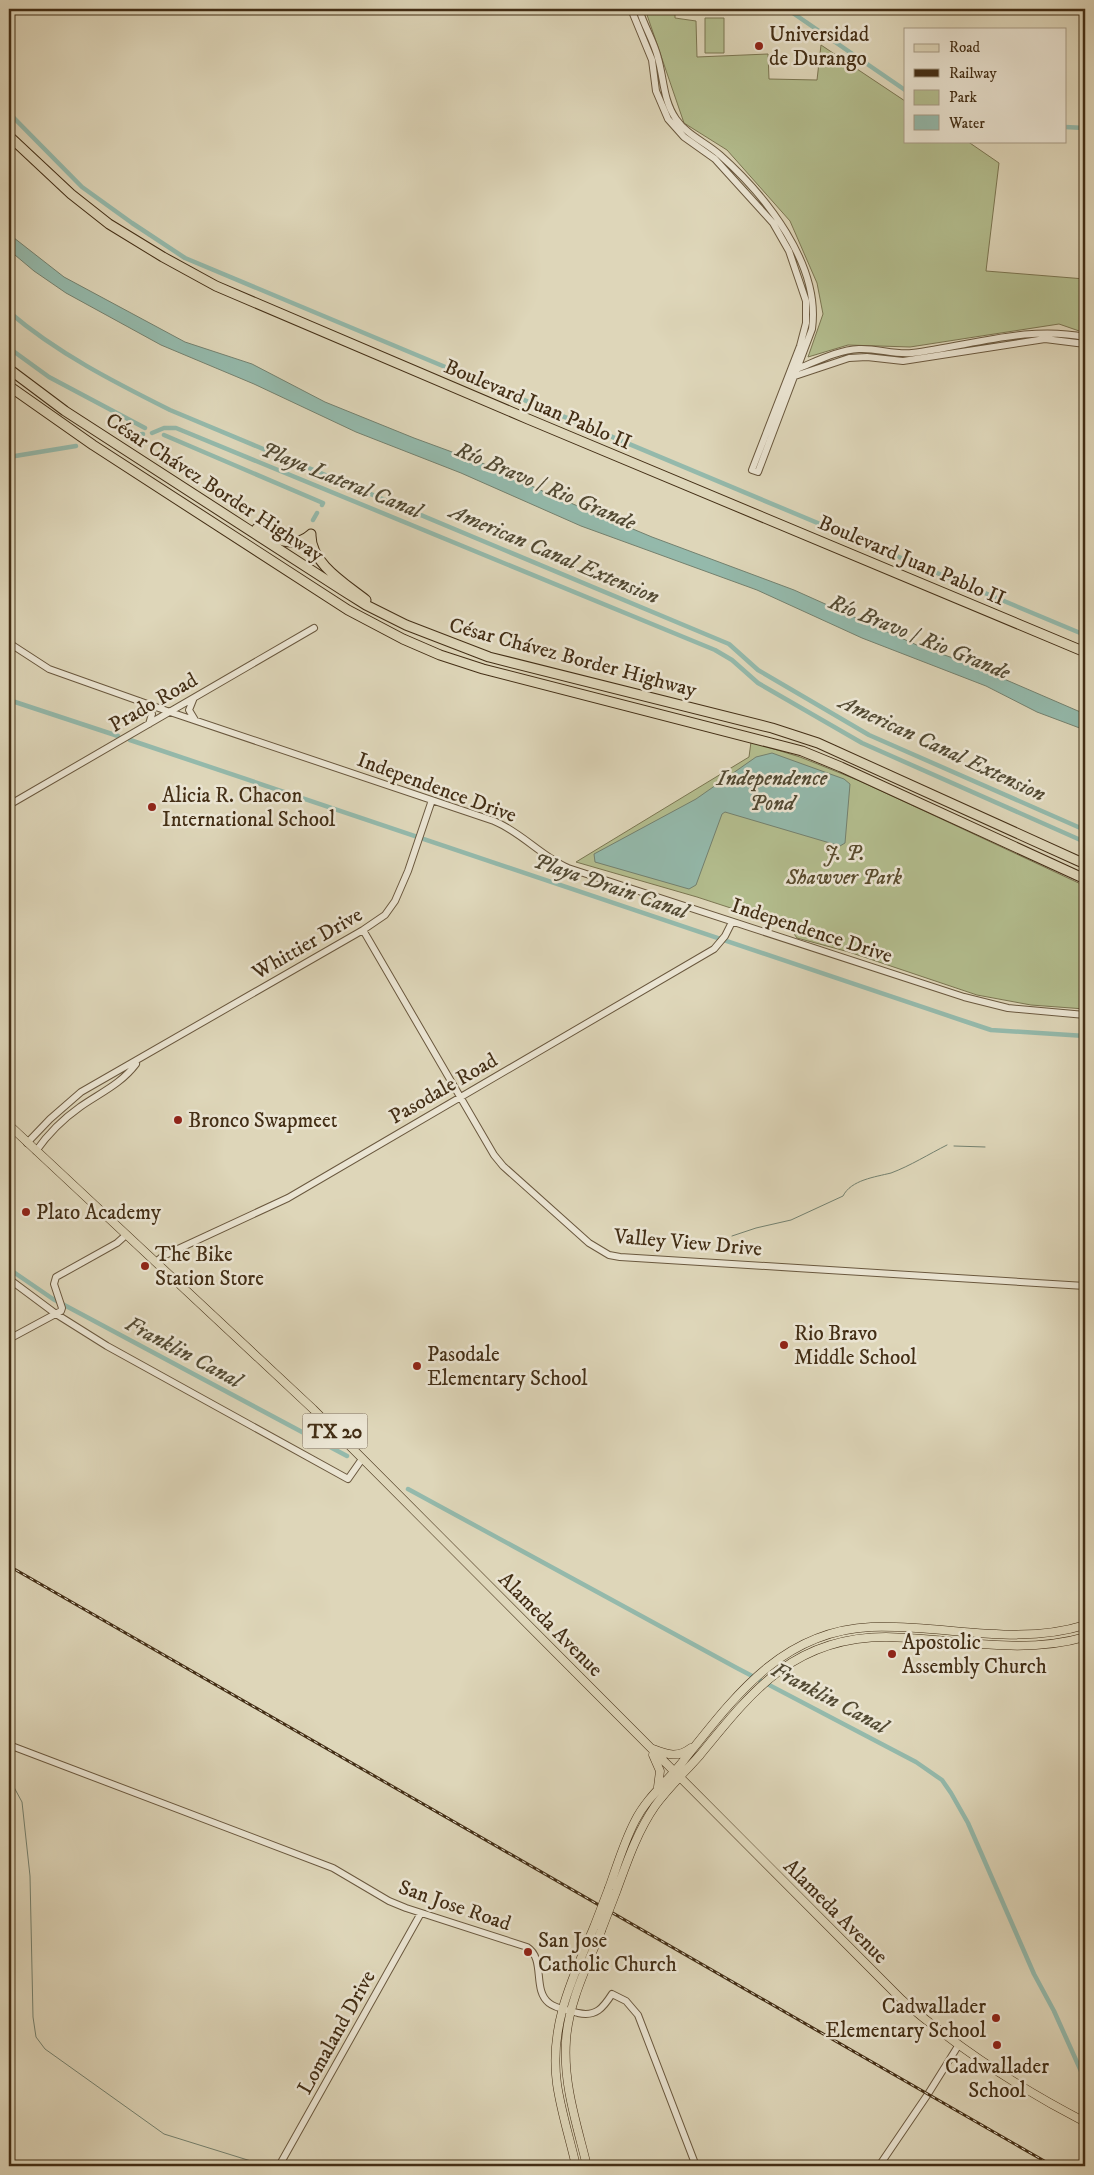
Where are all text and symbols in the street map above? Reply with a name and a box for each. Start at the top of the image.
place label: Universidad de Durango [769,22,870,72]
legend [904,28,1066,142]
text: Road [949,38,981,57]
marker: Universidad de Durango [753,40,765,52]
text: Railway [949,64,997,83]
text: Park [949,88,978,107]
text: Water [948,114,985,133]
street label: Boulevard Juan Pablo II [440,354,635,456]
street label: César Chávez Border Highway [100,407,329,569]
water label: Playa Lateral Canal [257,436,428,526]
water label: Río Bravo / Rio Grande [450,436,640,537]
water label: American Canal Extension [443,497,663,611]
street label: Boulevard Juan Pablo II [814,510,1009,612]
water label: Río Bravo / Rio Grande [824,588,1015,686]
street label: César Chávez Border Highway [446,612,700,704]
street label: Prado Road [105,667,203,739]
water label: American Canal Extension [832,687,1050,808]
street label: Independence Drive [353,747,520,829]
water label: Independence Pond [715,765,828,817]
place label: Alicia R. Chacon International School [162,783,336,833]
marker: Alicia R. Chacon International School [146,801,158,813]
park label: J. P. Shawver Park [785,841,902,891]
water label: Playa Drain Canal [530,847,694,926]
street label: Independence Drive [728,893,896,969]
street label: Whittier Drive [247,902,367,986]
street label: Pasodale Road [385,1047,503,1130]
place label: Bronco Swapmeet [188,1108,338,1134]
marker: Bronco Swapmeet [172,1114,184,1126]
place label: Plato Academy [36,1200,162,1226]
marker: Plato Academy [20,1206,32,1218]
street label: Valley View Drive [612,1223,763,1262]
place label: The Bike Station Store [155,1242,264,1292]
marker: The Bike Station Store [139,1260,151,1272]
water label: Franklin Canal [120,1310,248,1395]
place label: Rio Bravo Middle School [794,1321,917,1371]
marker: Rio Bravo Middle School [778,1339,790,1351]
place label: Pasodale Elementary School [427,1342,588,1392]
marker: Pasodale Elementary School [411,1360,423,1372]
road number: TX 20 [302,1414,368,1448]
street label: Alameda Avenue [492,1567,608,1683]
place label: Apostolic Assembly Church [902,1630,1047,1680]
marker: Apostolic Assembly Church [886,1648,898,1660]
water label: Franklin Canal [766,1656,894,1741]
street label: Alameda Avenue [777,1854,893,1970]
street label: San Jose Road [395,1875,515,1937]
place label: San Jose Catholic Church [538,1928,677,1978]
marker: San Jose Catholic Church [522,1946,534,1958]
street label: Lomaland Drive [292,1966,382,2099]
place label: Cadwallader Elementary School [825,1994,987,2044]
marker: Cadwallader Elementary School [990,2012,1002,2024]
marker: Cadwallader School [991,2039,1003,2051]
place label: Cadwallader School [945,2054,1049,2104]

